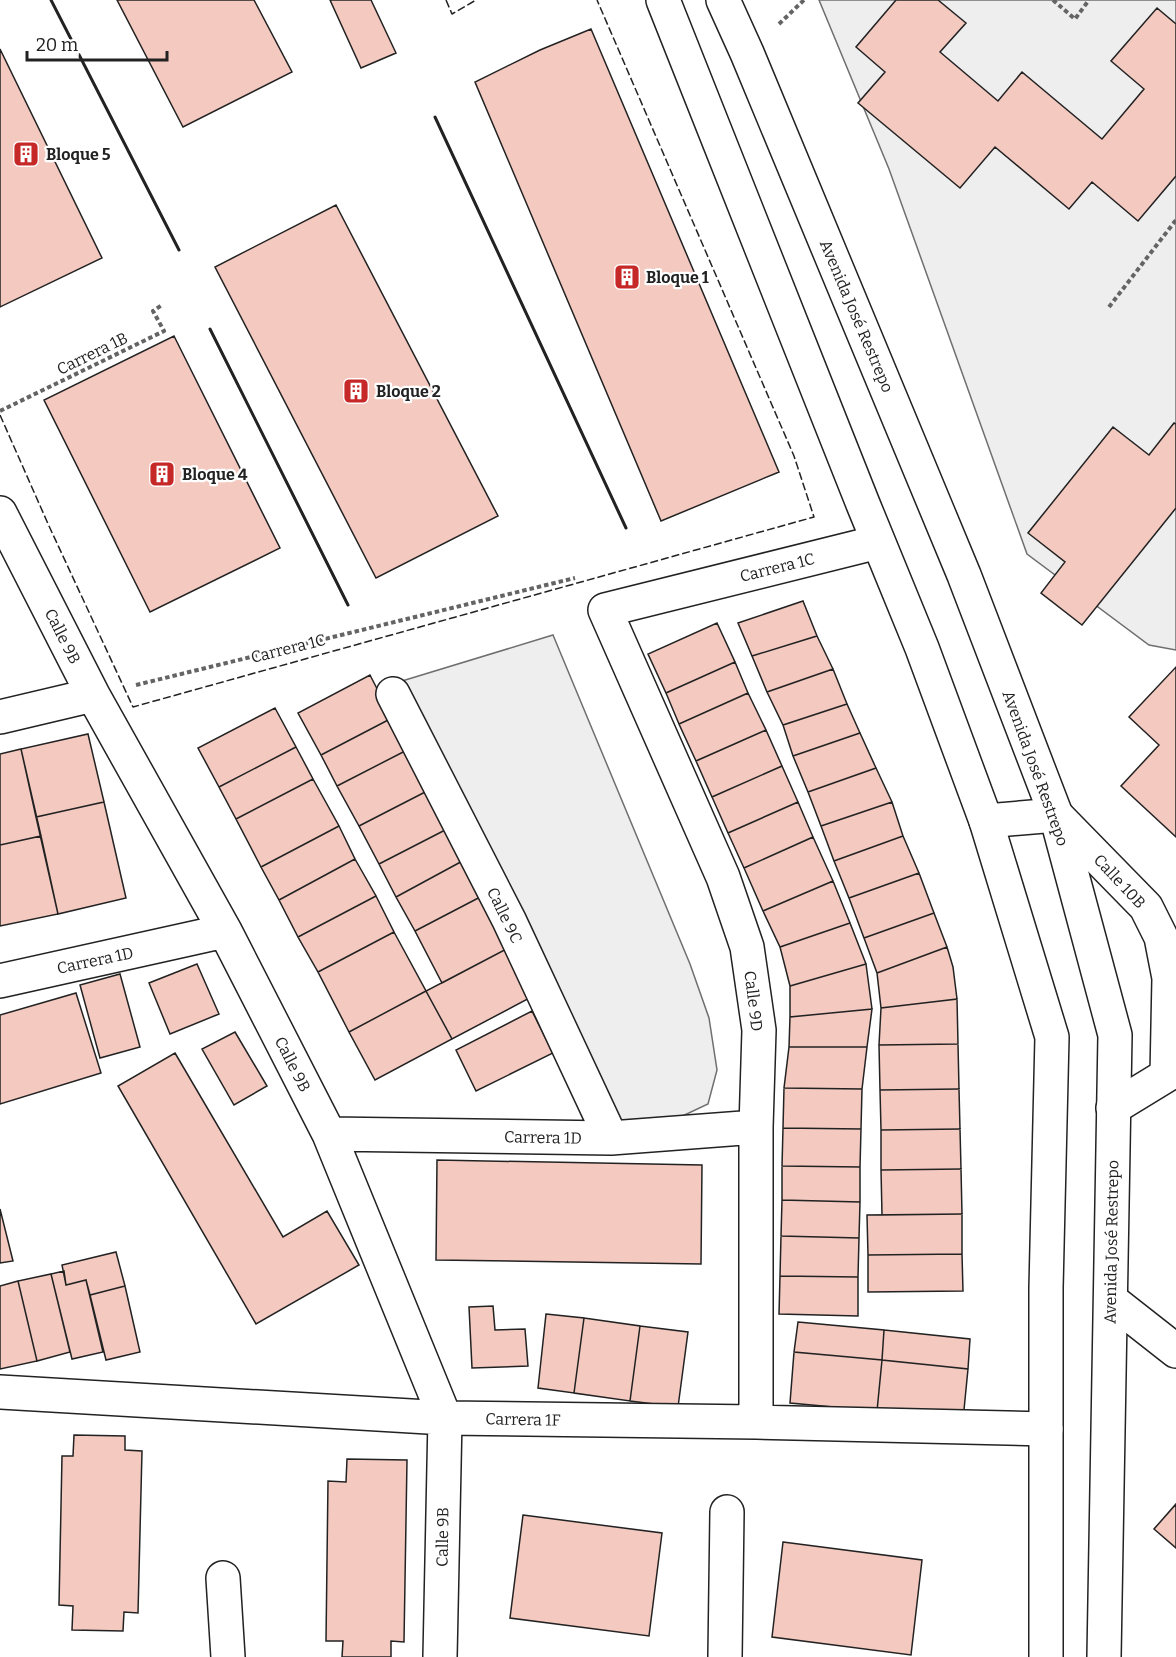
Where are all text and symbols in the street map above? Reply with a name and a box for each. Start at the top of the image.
scale bar [27,24,166,62]
text: 20 m [36,34,78,56]
building icon: Bloque 5 [11,139,41,169]
place label: Bloque 5 [46,145,111,164]
street label: Avenida José Restrepo [816,237,897,395]
building icon: Bloque 1 [612,262,642,292]
place label: Bloque 1 [646,268,709,287]
street label: Carrera 1B [54,328,131,379]
building icon: Bloque 2 [341,376,371,406]
place label: Bloque 2 [376,382,441,401]
building icon: Bloque 4 [147,459,177,489]
place label: Bloque 4 [182,465,248,484]
street label: Carrera 1C [738,549,816,586]
street label: Calle 9B [41,605,85,667]
street label: Carrera 1C [249,630,327,667]
street label: Avenida José Restrepo [999,688,1073,848]
street label: Calle 10B [1090,850,1149,912]
street label: Calle 9C [483,884,526,946]
street label: Carrera 1D [55,943,135,978]
street label: Calle 9D [740,970,767,1032]
street label: Calle 9B [271,1033,315,1095]
street label: Carrera 1D [504,1127,582,1148]
street label: Avenida José Restrepo [1101,1160,1122,1324]
street label: Carrera 1F [485,1409,561,1430]
street label: Calle 9B [432,1507,453,1567]

